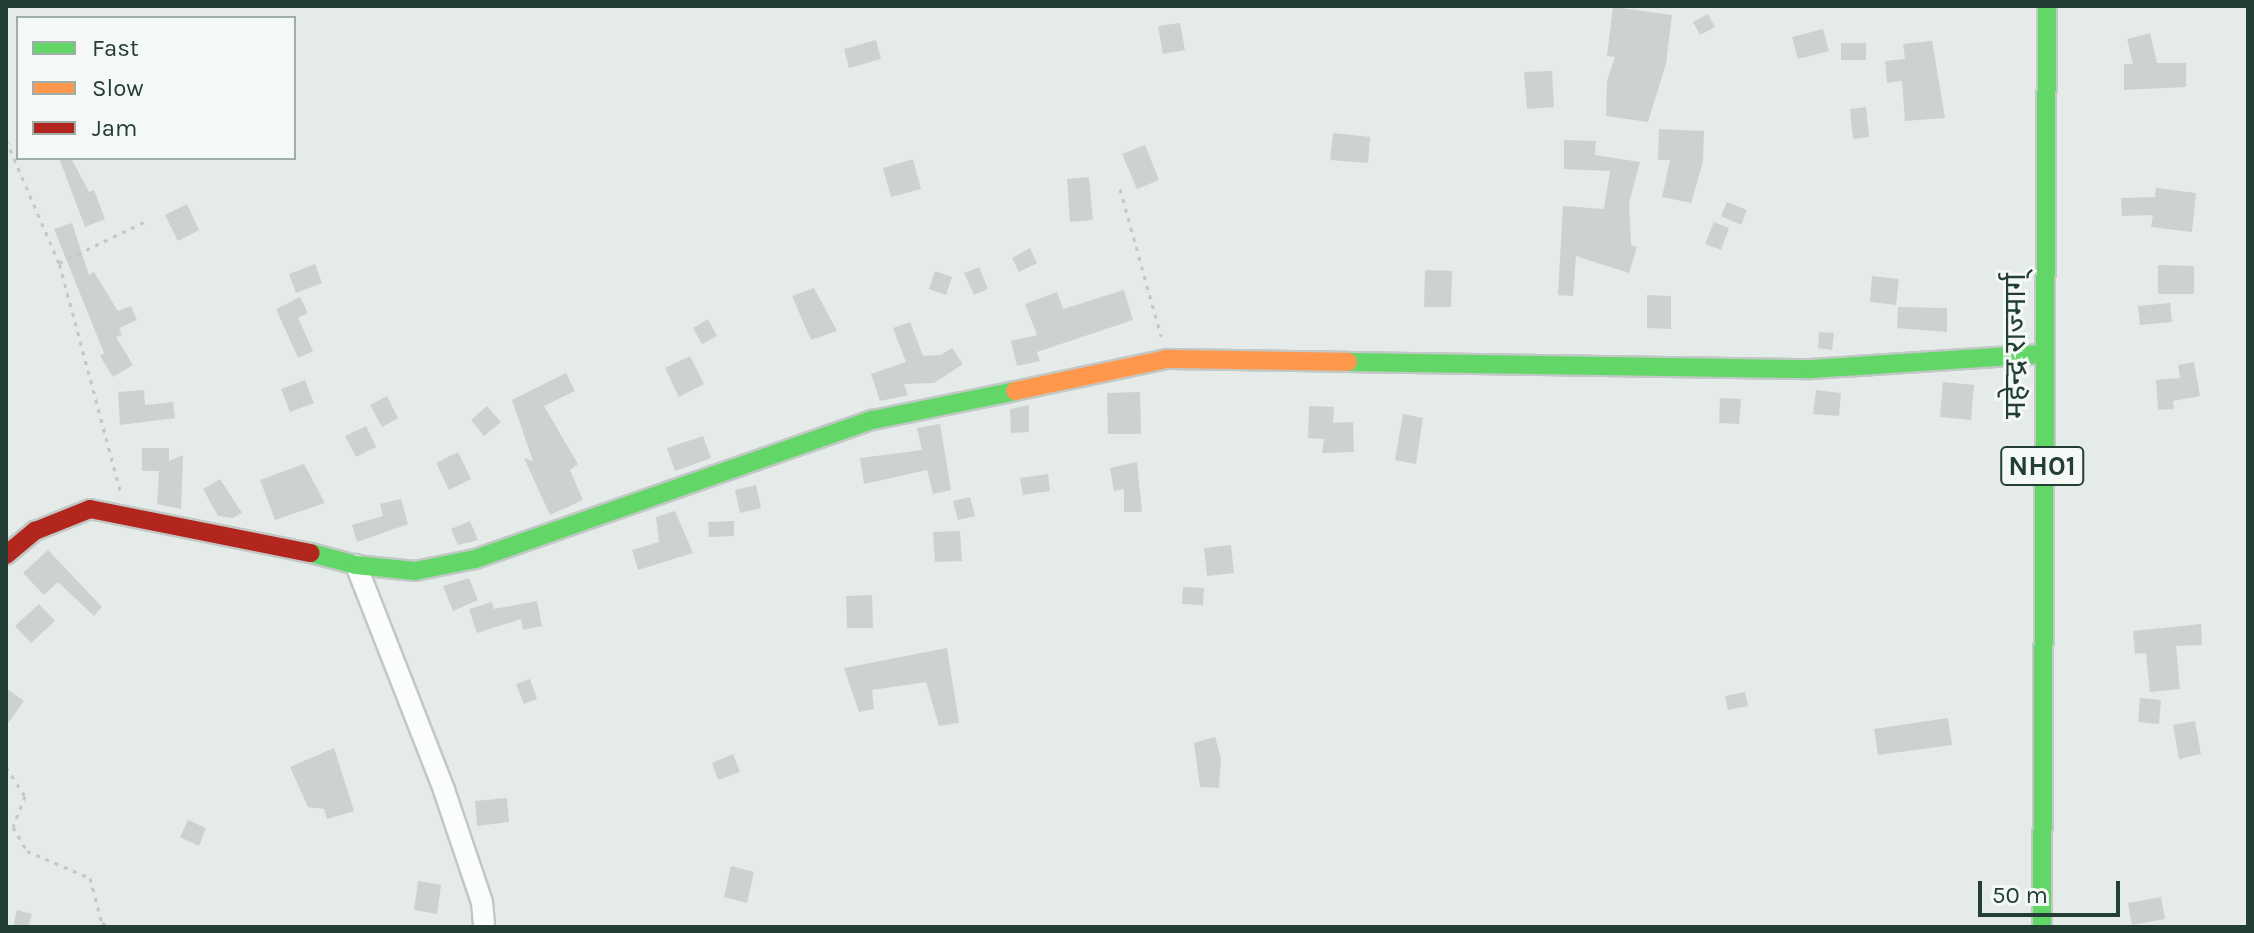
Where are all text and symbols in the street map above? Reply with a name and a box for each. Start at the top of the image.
legend [16,16,296,160]
text: Fast [92,34,139,62]
text: Slow [92,74,144,102]
text: Jam [92,114,137,142]
street label: महेन्द्र राज्मार्ग् [1997,273,2033,419]
road number: NH01 [2000,442,2084,490]
scale bar [1982,865,2124,915]
text: 50 m [1992,881,2048,909]

